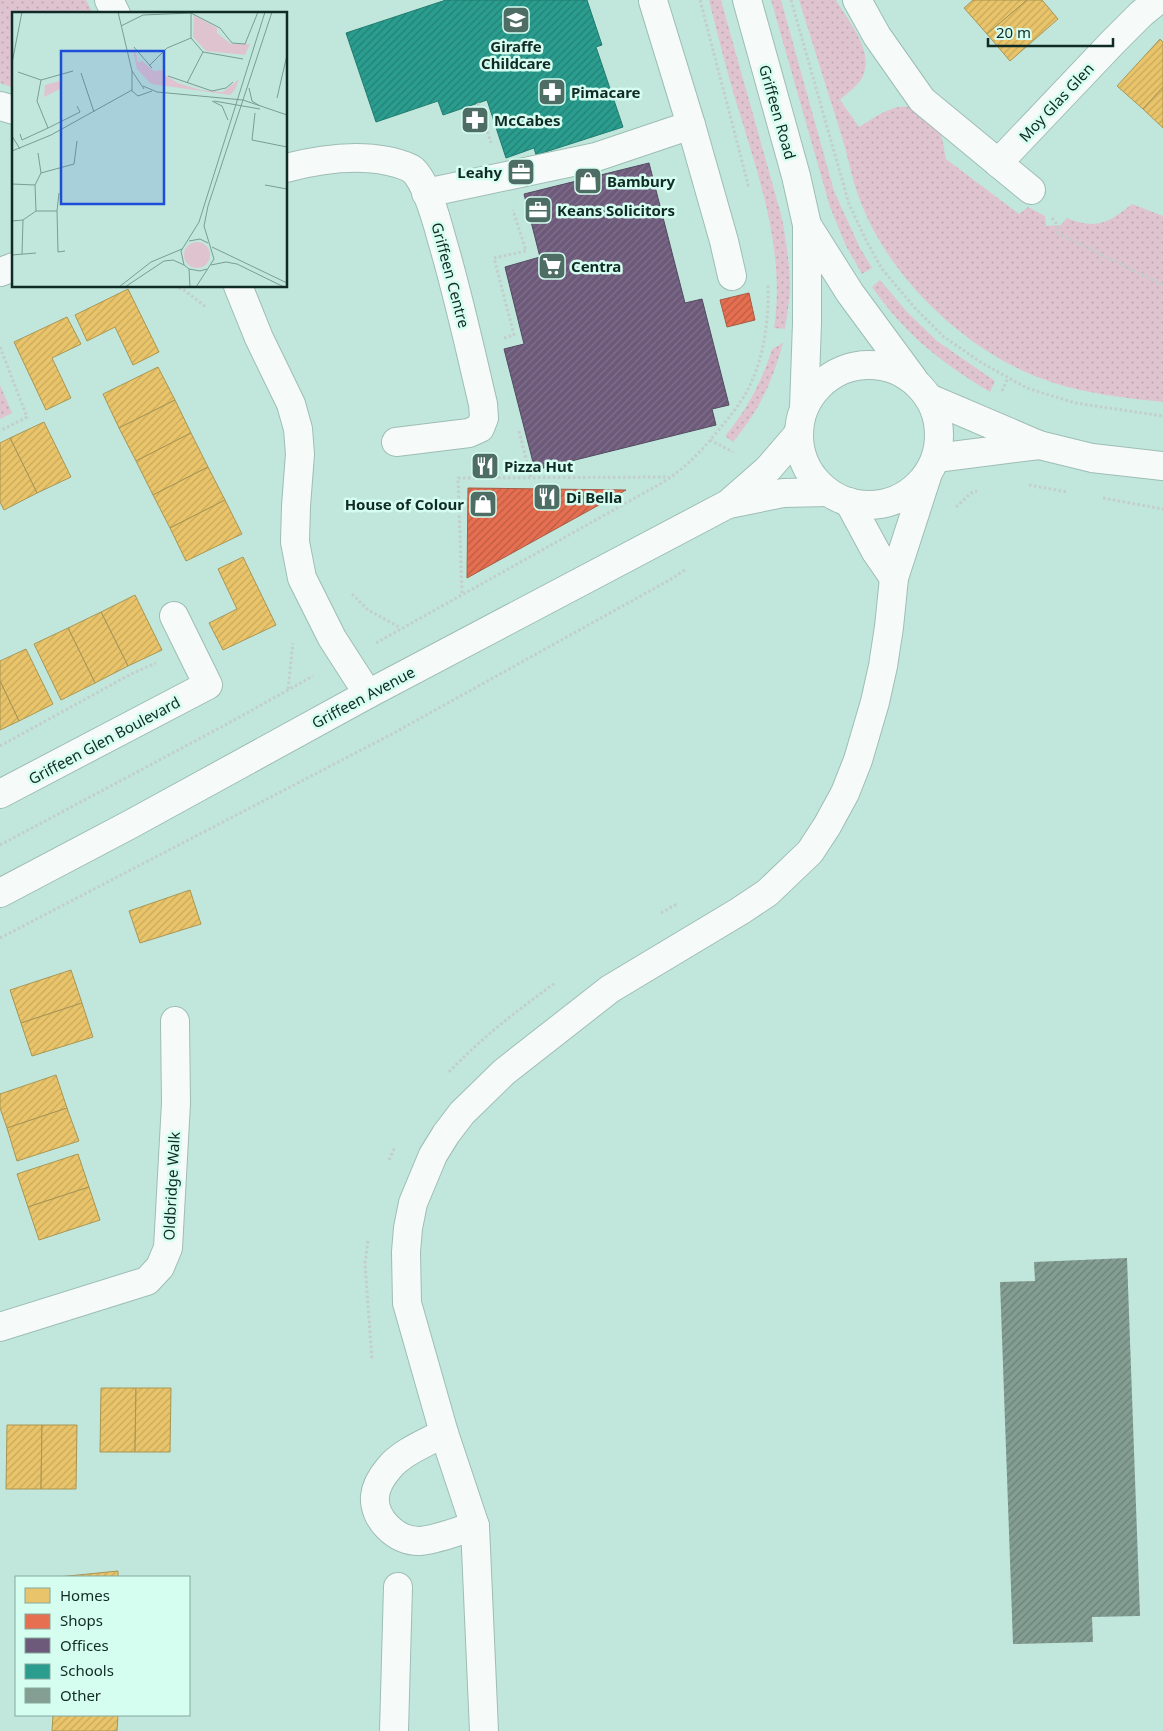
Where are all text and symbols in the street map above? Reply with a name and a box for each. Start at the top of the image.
school or university icon: Giraffe Childcare [501,5,531,35]
inset map [12,12,288,288]
scale bar [988,15,1113,47]
text: 20 m [996,22,1031,42]
place label: Giraffe Childcare [481,36,551,73]
street label: Moy Glas Glen [1014,58,1098,146]
street label: Griffeen Road [755,62,801,162]
pharmacy icon: Pimacare [537,77,567,107]
place label: Pimacare [571,82,641,102]
pharmacy icon: McCabes [460,105,490,135]
place label: McCabes [494,110,560,130]
office icon: Leahy [506,157,536,187]
place label: Leahy [457,162,502,182]
shop icon: Bambury [573,166,603,196]
place label: Bambury [607,171,676,191]
office icon: Keans Solicitors [523,195,553,225]
place label: Keans Solicitors [557,200,675,220]
street label: Griffeen Centre [427,220,475,330]
supermarket icon: Centra [537,251,567,281]
place label: Centra [571,256,621,276]
restaurant icon: Pizza Hut [470,451,500,481]
place label: Pizza Hut [504,456,574,476]
restaurant icon: Di Bella [532,482,562,512]
place label: Di Bella [566,487,622,507]
shop icon: House of Colour [468,489,498,519]
place label: House of Colour [345,494,464,514]
street label: Griffeen Avenue [308,661,418,733]
street label: Griffeen Glen Boulevard [25,691,183,789]
street label: Oldbridge Walk [158,1131,184,1241]
legend [15,1576,190,1716]
text: Homes [60,1585,110,1605]
text: Shops [60,1610,103,1630]
text: Offices [60,1635,109,1655]
text: Schools [60,1660,114,1680]
text: Other [60,1685,101,1705]

